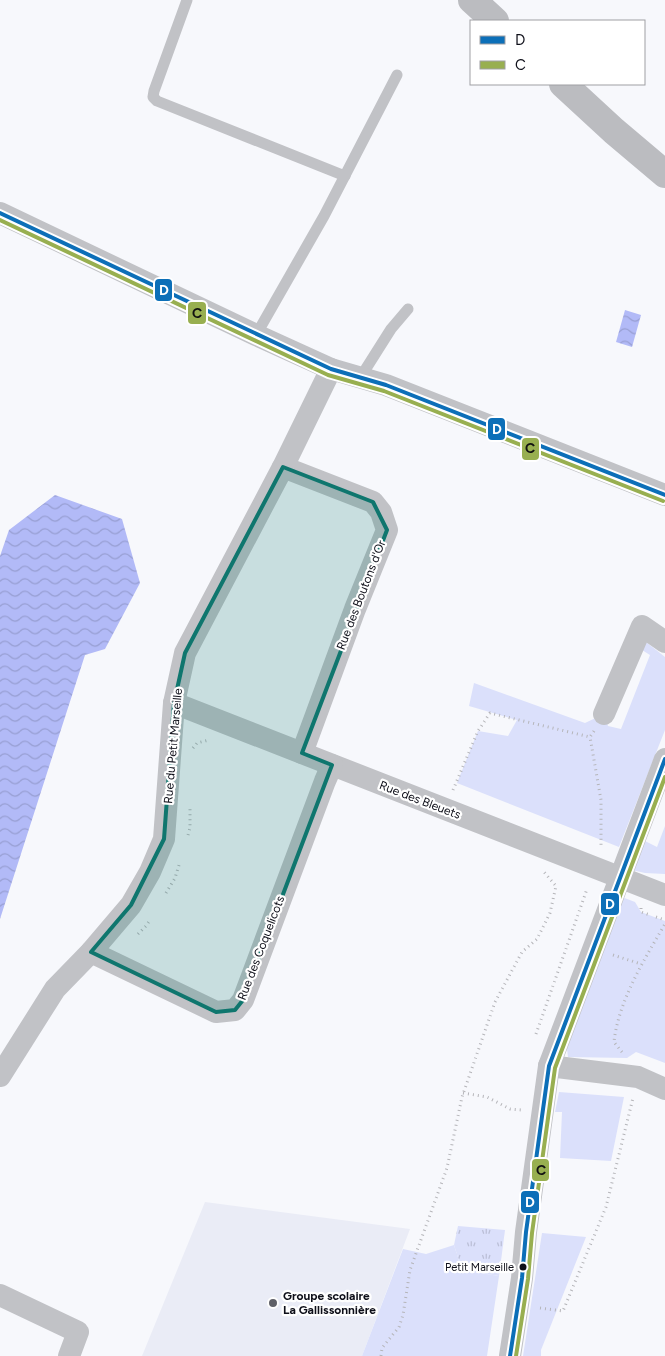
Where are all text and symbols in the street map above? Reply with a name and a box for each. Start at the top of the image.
legend [470,20,645,85]
text: D [515,31,525,49]
text: C [515,56,526,74]
line badge: D [154,278,173,302]
text: D [159,282,169,299]
line badge: C [187,301,207,325]
text: C [192,305,202,322]
line badge: D [487,417,506,441]
text: D [492,421,502,438]
line badge: C [521,437,540,461]
text: C [525,440,535,457]
street label: Rue des Boutons d'Or [334,538,388,652]
street label: Rue du Petit Marseille [161,687,185,804]
street label: Rue des Bleuets [377,778,463,822]
line badge: D [600,892,620,916]
street label: Rue des Coquelicots [235,893,288,1002]
text: D [605,896,615,913]
line badge: C [531,1158,550,1182]
text: C [536,1162,546,1179]
line badge: D [520,1190,540,1214]
text: D [525,1194,535,1211]
place label: Petit Marseille [445,1261,514,1274]
marker: Petit Marseille [518,1262,528,1272]
place label: Groupe scolaire La Gallissonnière [283,1289,376,1317]
marker: Groupe scolaire La Gallissonnière [267,1297,279,1309]

